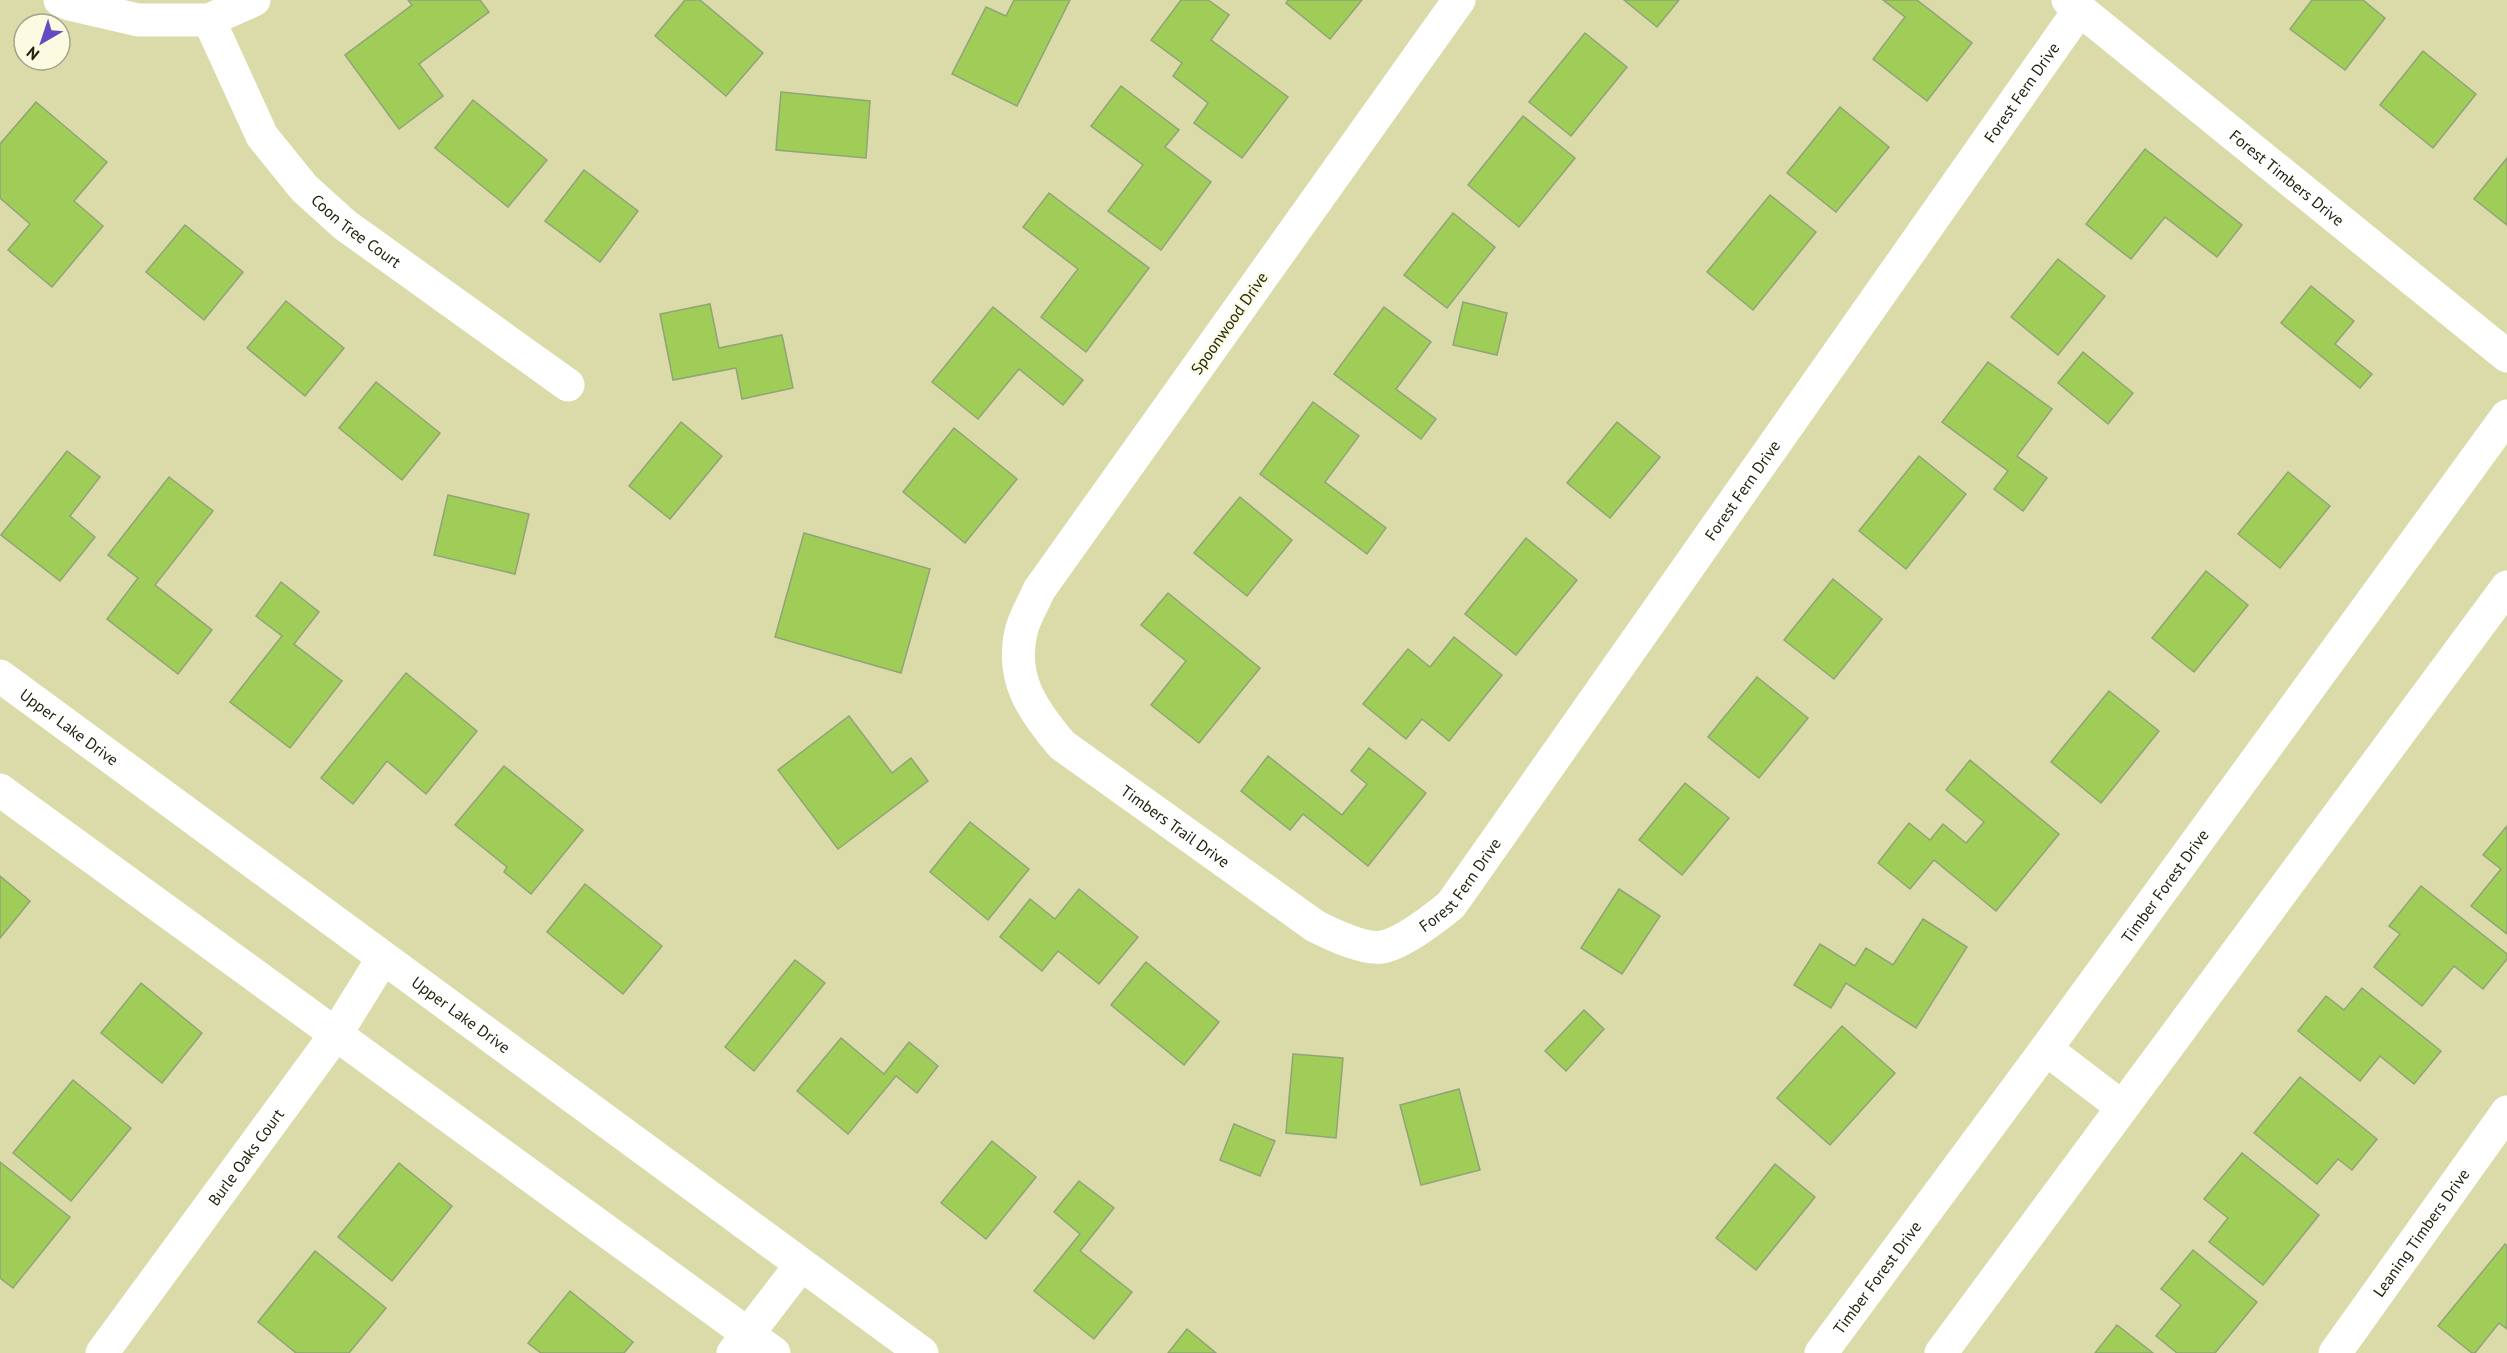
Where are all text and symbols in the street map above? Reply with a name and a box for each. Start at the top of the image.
north arrow [12,12,72,72]
street label: Forest Fern Drive [1979,38,2064,146]
text: N [22,43,43,65]
street label: Forest Timbers Drive [2226,125,2348,230]
street label: Coon Tree Court [307,190,405,272]
street label: Spoonwood Drive [1186,268,1272,378]
street label: Forest Fern Drive [1700,436,1784,544]
street label: Upper Lake Drive [16,684,123,770]
street label: Timbers Trail Drive [1117,781,1234,872]
street label: Timber Forest Drive [2117,825,2213,947]
street label: Forest Fern Drive [1415,834,1505,936]
street label: Upper Lake Drive [408,972,514,1057]
street label: Burle Oaks Court [204,1104,288,1209]
street label: Leaning Timbers Drive [2368,1164,2474,1301]
street label: Timber Forest Drive [1829,1217,1925,1338]

